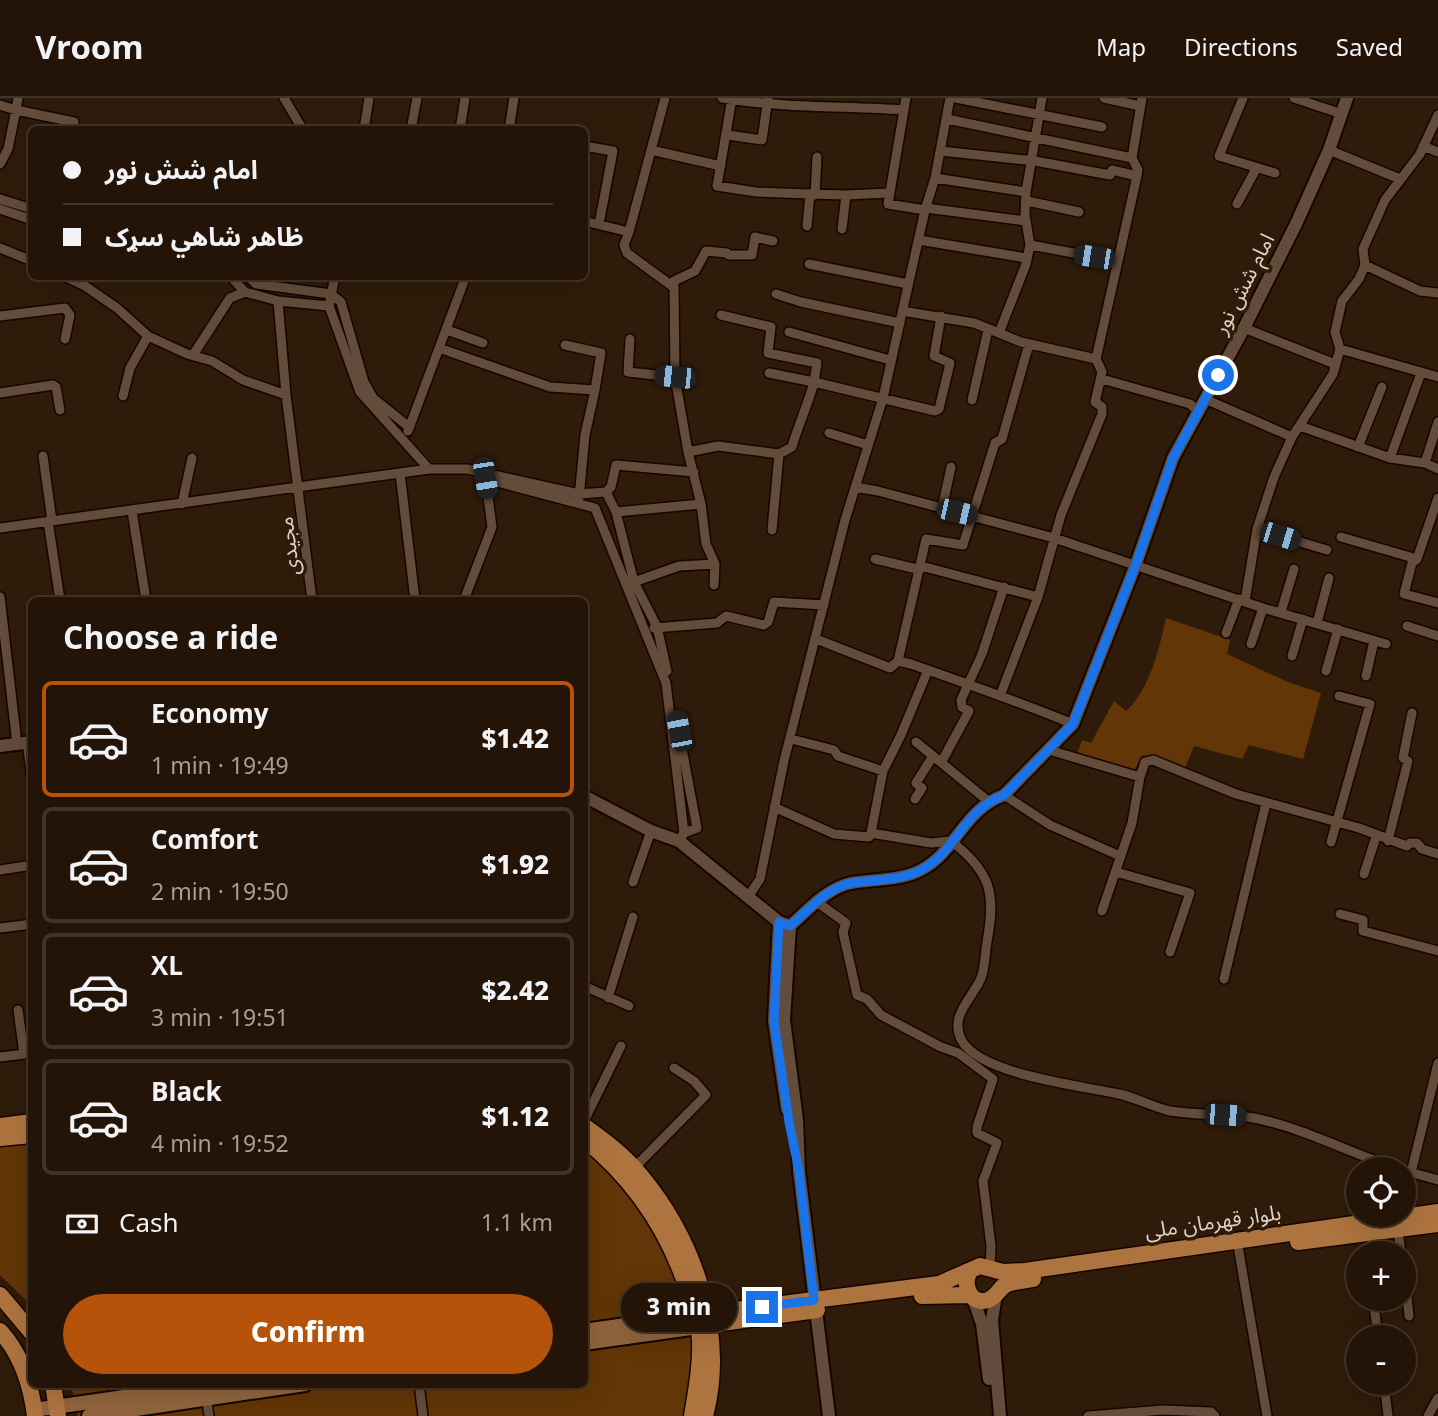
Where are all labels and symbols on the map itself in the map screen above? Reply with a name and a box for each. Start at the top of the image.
street label: امام شش نور [1199,225,1288,344]
car [1072,243,1117,271]
route start [1202,359,1234,391]
car [654,364,697,390]
car [472,456,499,500]
car [935,497,980,527]
street label: مجیدی [264,514,314,578]
car [1257,520,1304,552]
car [665,708,694,754]
car [1204,1103,1247,1127]
street label: بلوار قهرمان ملی [1142,1191,1284,1253]
callout: 3 min [622,1282,738,1332]
route end [746,1291,778,1323]

